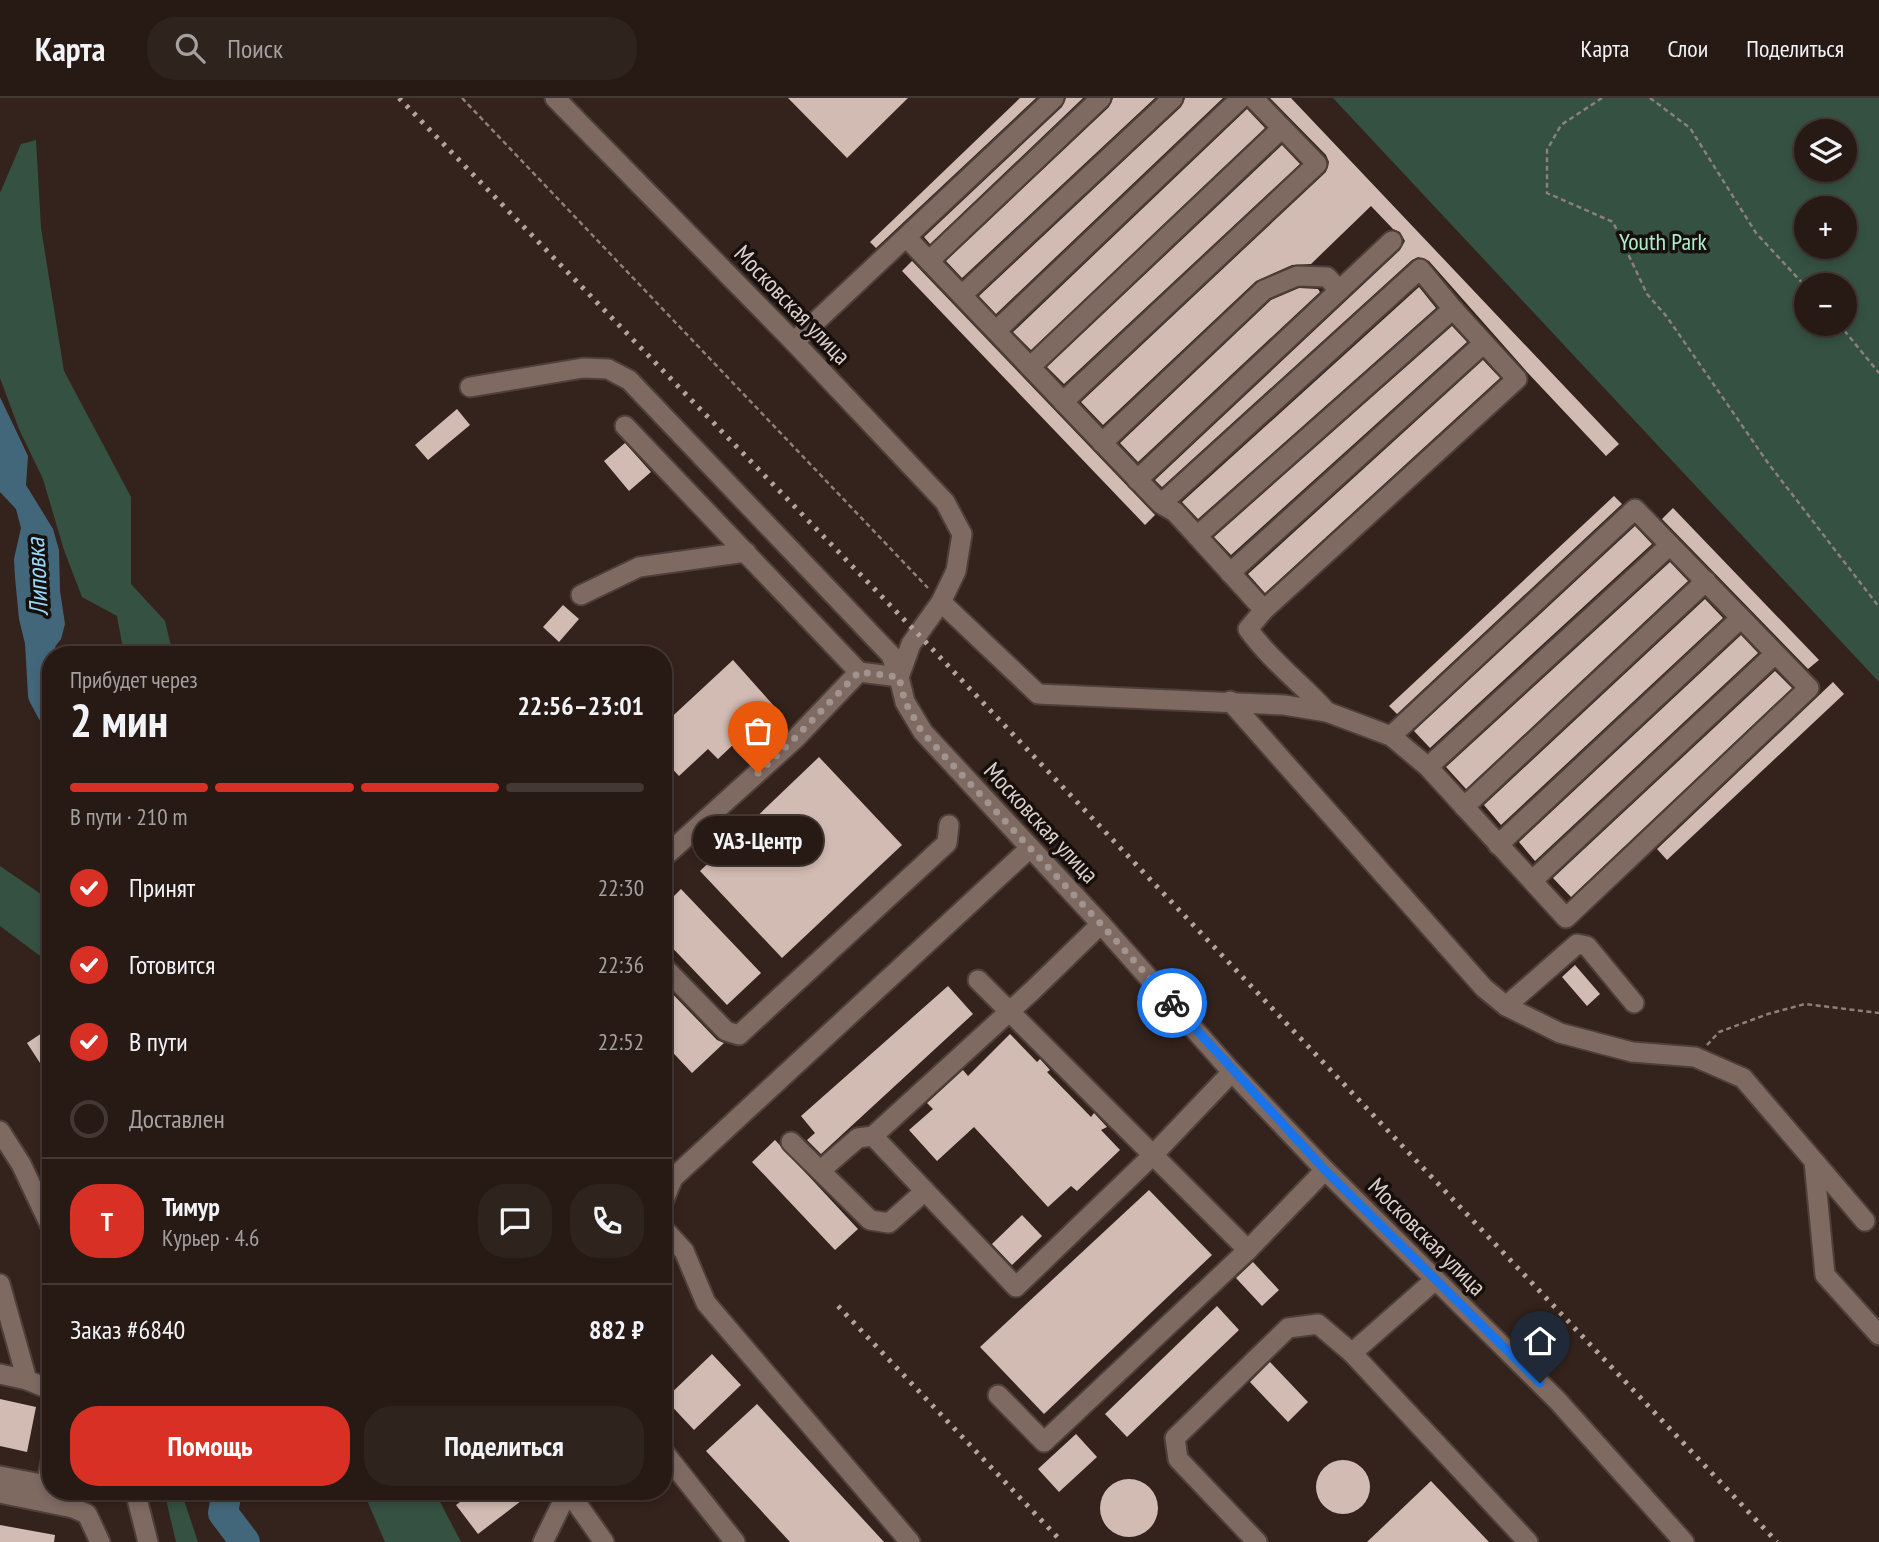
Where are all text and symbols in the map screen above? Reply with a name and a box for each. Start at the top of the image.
search box [147,17,637,80]
text: Карта [35,27,105,70]
icon: search [171,29,209,67]
text: Поиск [227,32,283,65]
text: Карта [1581,33,1629,64]
text: Слои [1667,33,1708,64]
text: Поделиться [1746,33,1844,64]
map controls [1794,119,1857,336]
button: layers [1794,119,1857,182]
button: + [1794,196,1857,259]
park label: Youth Park [1619,226,1708,257]
street label: Московская улица [728,238,857,371]
button: − [1794,273,1857,336]
water label: Липовка [18,536,55,618]
text: Прибудет через [70,665,198,694]
text: 22:56–23:01 [517,689,644,722]
text: 2 мин [70,690,168,750]
pin [728,701,788,773]
icon: bag [739,712,777,750]
street label: Московская улица [977,756,1105,890]
text: В пути · 210 m [70,802,187,831]
callout: УАЗ-Центр [693,815,823,864]
text: УАЗ-Центр [714,826,802,855]
icon: check [70,869,108,907]
text: Принят [129,871,195,904]
text: 22:30 [598,873,644,902]
icon: check [70,946,108,984]
text: Готовится [129,948,215,981]
text: 22:36 [598,950,644,979]
courier [1137,968,1207,1038]
icon: bike [1153,984,1191,1022]
icon: check [70,1023,108,1061]
text: В пути [129,1025,188,1058]
text: 22:52 [598,1027,644,1056]
text: Доставлен [129,1102,225,1135]
street label: Московская улица [1362,1171,1493,1302]
button: chat [478,1184,552,1258]
button: phone [570,1184,644,1258]
text: Тимур [162,1190,220,1223]
text: Т [101,1205,113,1238]
text: Курьер · 4.6 [162,1223,259,1252]
pin [1510,1311,1570,1383]
text: Заказ #6840 [70,1313,185,1346]
text: 882 ₽ [589,1313,644,1346]
icon: home [1521,1322,1559,1360]
button: Помощь [70,1406,350,1486]
button: Поделиться [364,1406,644,1486]

